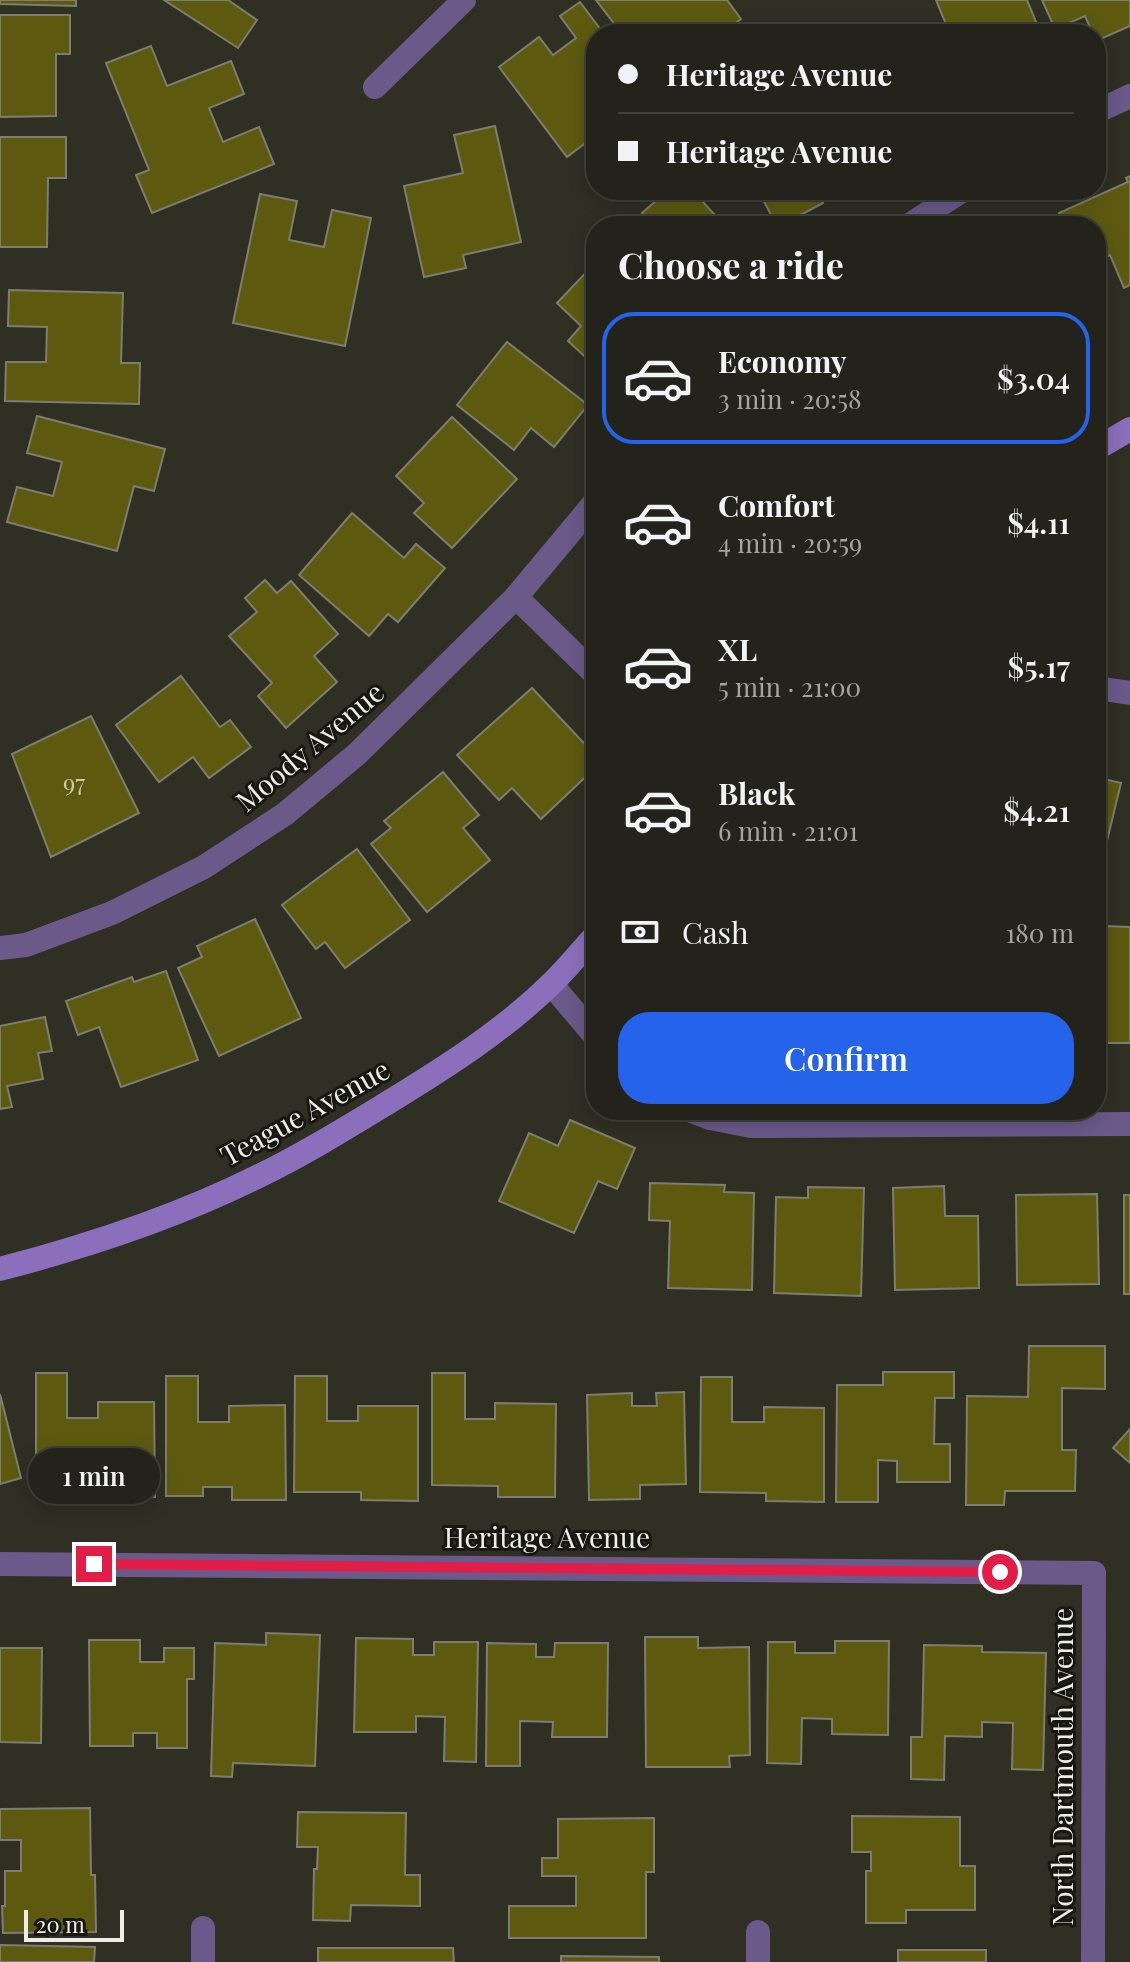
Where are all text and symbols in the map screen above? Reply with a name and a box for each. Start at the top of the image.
text: Heritage Avenue [666,54,892,94]
text: Heritage Avenue [666,131,892,171]
text: Choose a ride [618,240,844,288]
text: Economy [718,341,847,381]
icon: car [622,342,694,414]
text: $3.04 [997,358,1070,398]
text: 3 min · 20:58 [718,381,862,416]
text: Comfort [718,485,835,525]
icon: car [622,486,694,558]
text: $4.11 [1007,502,1070,542]
text: 4 min · 20:59 [718,525,862,560]
text: XL [718,629,757,669]
icon: car [622,630,694,702]
text: $5.17 [1007,646,1070,686]
text: 5 min · 21:00 [718,669,861,704]
street label: Moody Avenue [227,673,391,819]
house number: 97 [63,766,85,798]
text: Black [718,773,795,813]
icon: car [622,774,694,846]
text: $4.21 [1003,790,1070,830]
text: 6 min · 21:01 [718,813,858,848]
icon: cash [618,910,662,954]
text: Cash [682,912,749,952]
text: 180 m [1006,915,1074,950]
button: Confirm [618,1012,1074,1104]
street label: Teague Avenue [213,1050,395,1173]
callout: 1 min [28,1448,160,1504]
text: 1 min [62,1458,126,1493]
street label: Heritage Avenue [444,1518,650,1555]
route end [76,1546,112,1582]
route start [982,1554,1018,1590]
street label: North Dartmouth Avenue [1043,1608,1080,1926]
scale bar [24,1906,124,1942]
text: 20 m [36,1909,85,1939]

